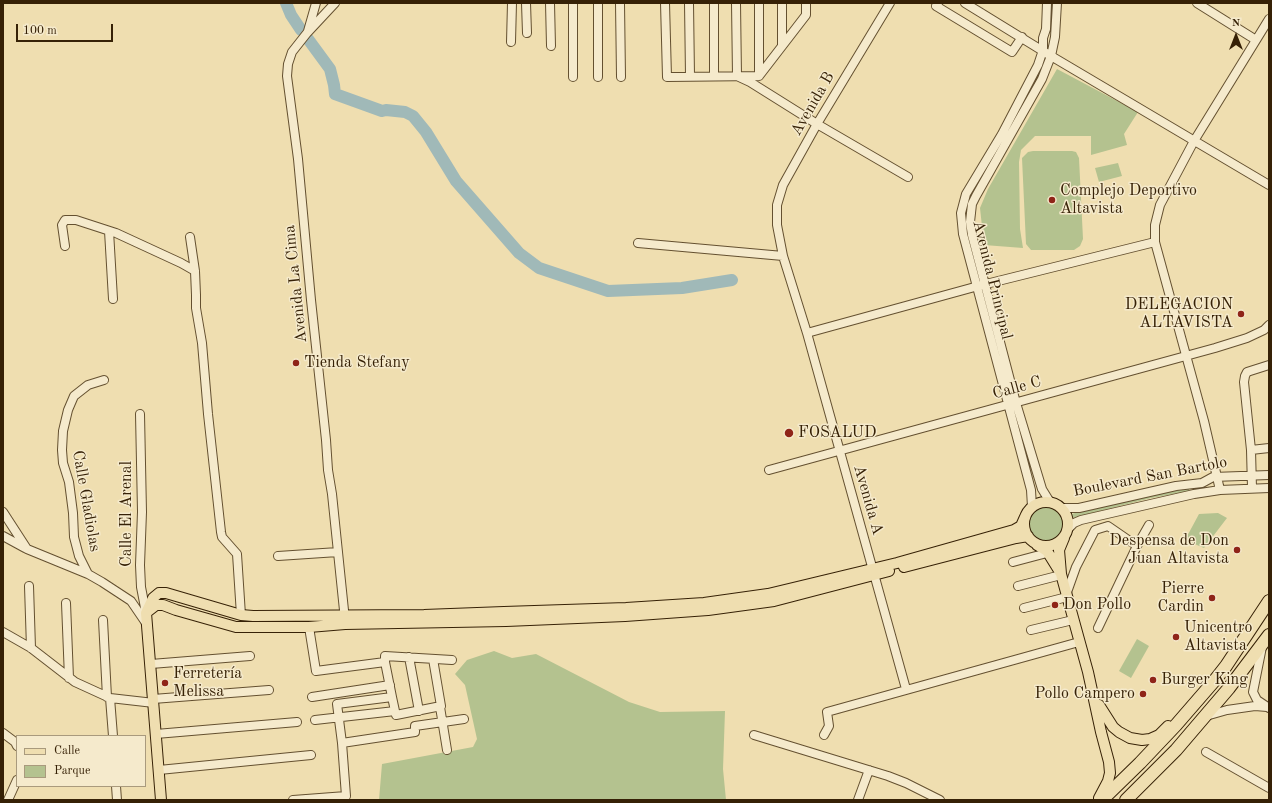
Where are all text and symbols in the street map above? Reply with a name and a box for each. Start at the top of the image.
scale bar [18,16,115,42]
north arrow [1216,16,1256,56]
text: N [1232,18,1240,29]
text: 100 m [23,25,57,37]
street label: Avenida B [787,68,839,140]
place label: Complejo Deportivo Altavista [1060,181,1197,219]
marker: Complejo Deportivo Altavista [1047,195,1057,205]
street label: Avenida Principal [968,218,1016,342]
street label: Avenida La Cima [280,224,312,344]
place label: DELEGACION ALTAVISTA [1125,295,1233,333]
marker: DELEGACION ALTAVISTA [1236,309,1246,319]
place label: Tienda Stefany [304,353,410,373]
marker: Tienda Stefany [291,358,301,368]
street label: Calle C [990,372,1044,404]
place label: FOSALUD [798,423,876,443]
marker: FOSALUD [783,427,795,439]
street label: Calle Gladiolas [68,449,104,553]
street label: Boulevard San Bartolo [1071,453,1229,501]
street label: Calle El Arenal [117,461,137,567]
street label: Avenida A [849,463,887,537]
place label: Despensa de Don Juan Altavista [1109,531,1229,569]
marker: Despensa de Don Juan Altavista [1232,545,1242,555]
place label: Pierre Cardin [1158,579,1204,617]
marker: Pierre Cardin [1207,593,1217,603]
place label: Don Pollo [1063,595,1131,615]
marker: Don Pollo [1050,600,1060,610]
place label: Unicentro Altavista [1184,618,1253,656]
marker: Unicentro Altavista [1171,632,1181,642]
place label: Ferretería Melissa [173,664,242,702]
place label: Burger King [1161,670,1248,690]
marker: Burger King [1148,675,1158,685]
marker: Ferretería Melissa [160,678,170,688]
place label: Pollo Campero [1034,684,1135,704]
marker: Pollo Campero [1138,689,1148,699]
legend [16,735,146,787]
text: Calle [54,745,80,757]
text: Parque [54,765,90,777]

